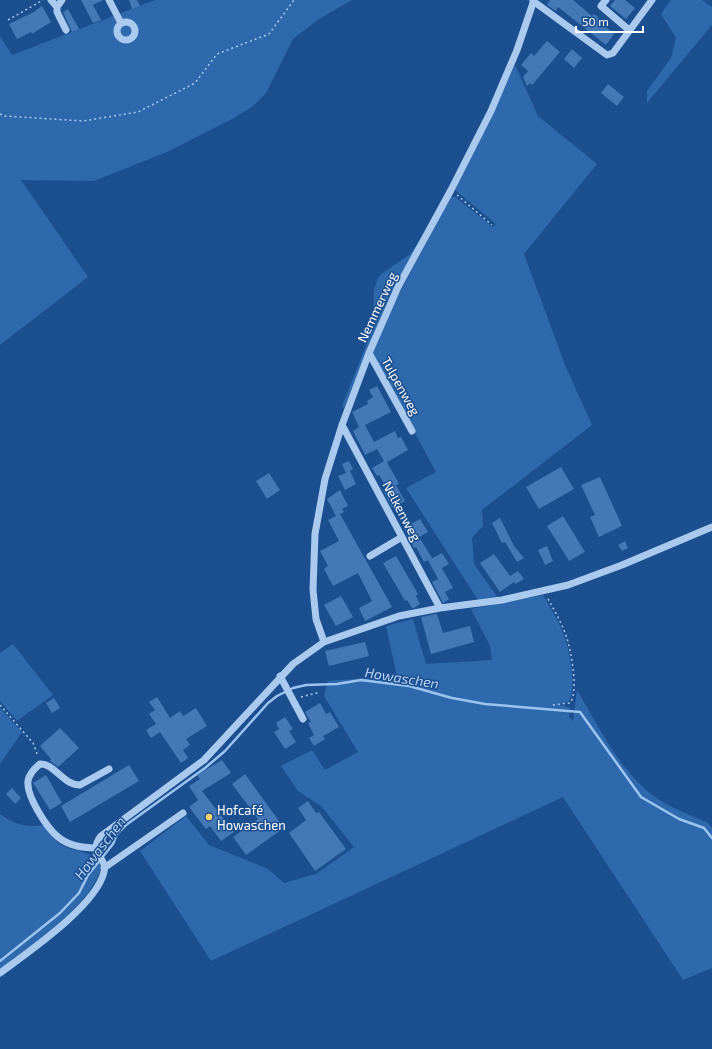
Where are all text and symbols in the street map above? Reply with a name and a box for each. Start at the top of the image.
scale bar [576,8,643,34]
text: 50 m [582,14,609,28]
street label: Nemmerweg [354,269,400,345]
street label: Tulpenweg [378,354,424,418]
street label: Nelkenweg [379,478,425,544]
water label: Howaschen [364,663,440,692]
place label: Hofcafé Howaschen [217,802,286,833]
marker: Hofcafé Howaschen [204,812,214,822]
water label: Howaschen [70,813,129,883]

